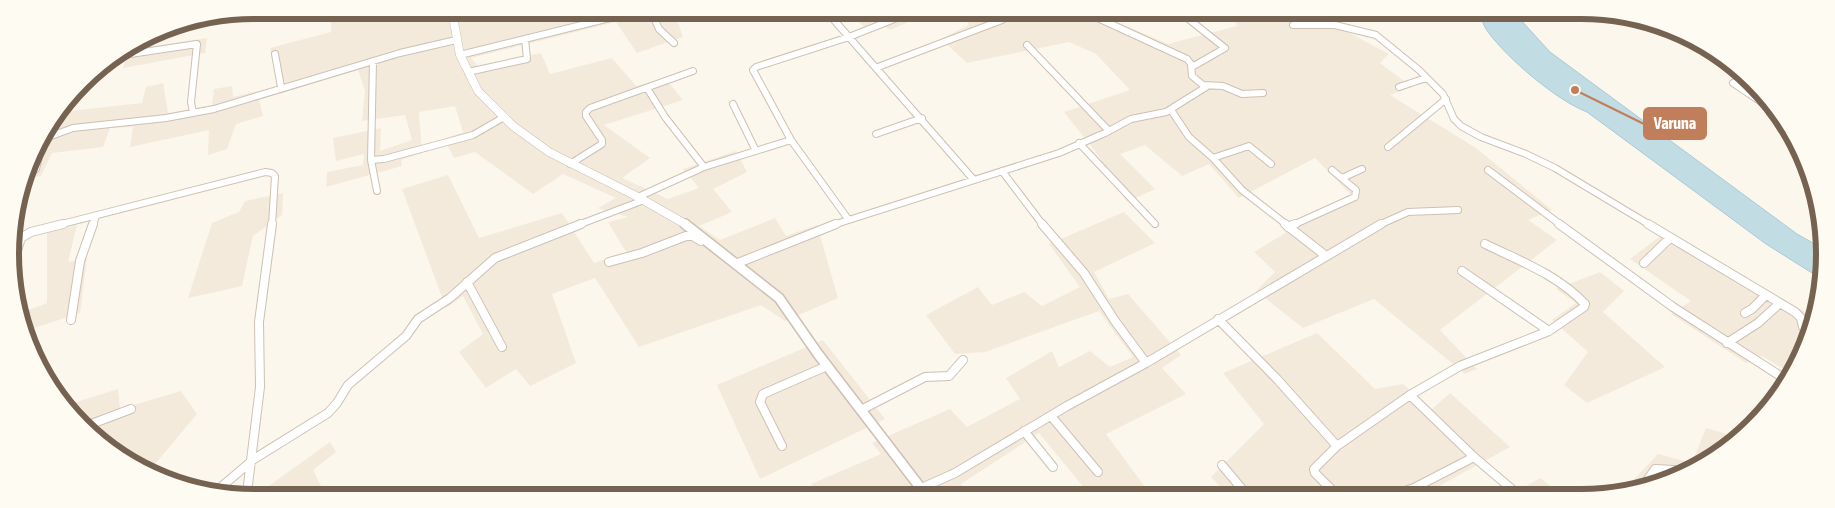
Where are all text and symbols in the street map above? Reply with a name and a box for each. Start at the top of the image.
callout: Varuna [1644,108,1706,139]
text: Varuna [1653,114,1696,132]

